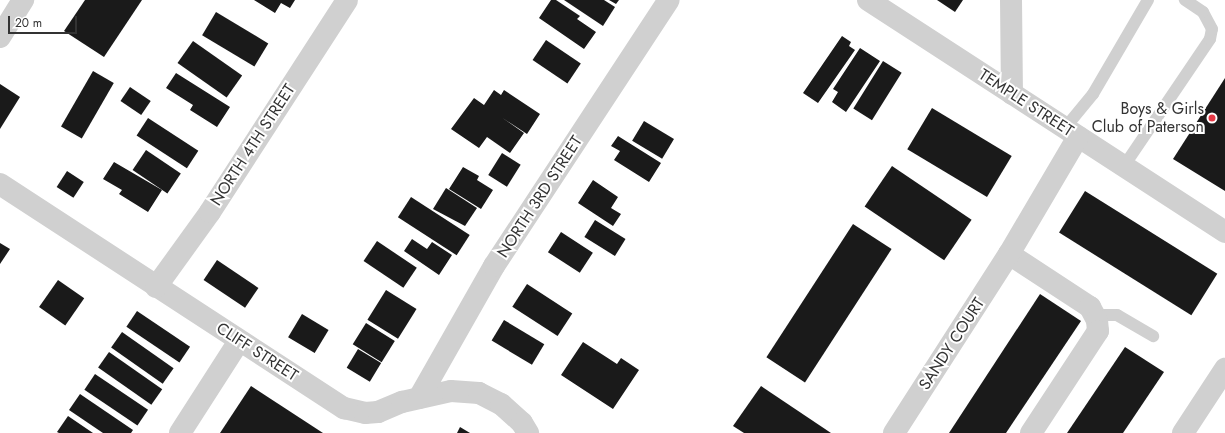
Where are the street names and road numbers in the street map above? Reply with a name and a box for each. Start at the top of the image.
street label: TEMPLE STREET [975,65,1077,141]
street label: NORTH 4TH STREET [207,81,299,209]
street label: NORTH 3RD STREET [493,133,587,261]
street label: SANDY COURT [915,294,989,394]
street label: CLIFF STREET [213,319,301,385]

